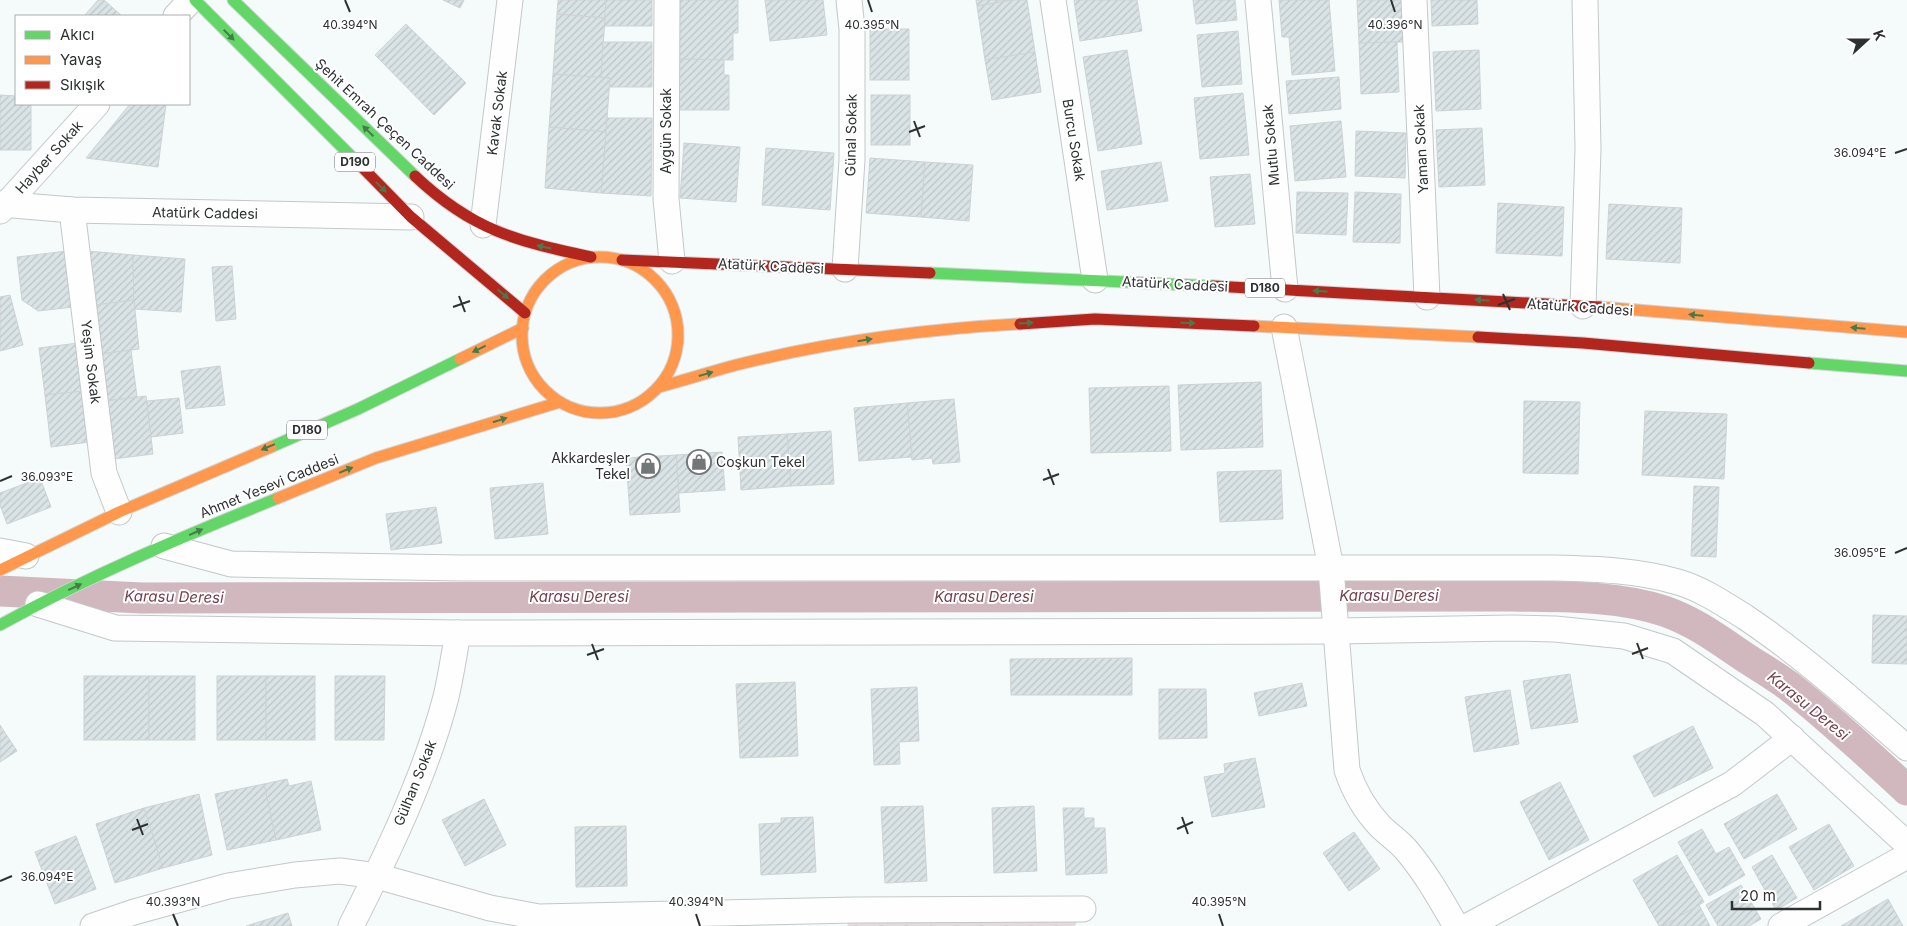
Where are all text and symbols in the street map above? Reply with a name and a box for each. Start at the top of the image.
legend [15,15,190,105]
north arrow [1842,15,1892,65]
text: 40.394°N [322,17,378,32]
text: 40.395°N [845,17,899,32]
text: 40.396°N [1368,17,1422,32]
text: Akıcı [60,25,94,44]
text: K [1870,27,1889,43]
one-way arrow [223,28,235,40]
text: Yavaş [60,50,102,69]
street label: Şehit Emrah Çeçen Caddesi [312,55,459,193]
street label: Kavak Sokak [483,69,510,156]
text: Sıkışık [60,75,106,94]
street label: Aygün Sokak [657,88,674,174]
street label: Günal Sokak [841,93,860,177]
street label: Burcu Sokak [1060,97,1089,183]
street label: Mutlu Sokak [1258,103,1283,186]
street label: Yaman Sokak [1410,104,1431,194]
street label: Hayber Sokak [11,116,86,197]
one-way arrow [363,125,375,137]
text: 36.094°E [1834,145,1886,160]
road number: D190 [335,152,375,172]
one-way arrow [374,181,386,193]
street label: Atatürk Caddesi [152,203,258,222]
one-way arrow [537,243,552,251]
street label: Atatürk Caddesi [718,254,824,277]
street label: Atatürk Caddesi [1122,272,1228,295]
road number: D180 [1245,278,1285,298]
one-way arrow [1311,287,1327,295]
one-way arrow [496,288,508,300]
street label: Atatürk Caddesi [1527,294,1634,319]
one-way arrow [1474,296,1490,304]
one-way arrow [1688,311,1704,319]
one-way arrow [1018,318,1034,326]
street label: Yeşim Sokak [78,319,105,405]
one-way arrow [1181,319,1197,327]
one-way arrow [1850,324,1866,332]
one-way arrow [857,336,873,344]
one-way arrow [472,346,486,354]
one-way arrow [698,369,713,377]
one-way arrow [493,415,508,423]
road number: D180 [287,420,327,440]
one-way arrow [260,443,275,451]
place label: Akkardeşler Tekel [551,449,630,482]
shop icon: Coşkun Tekel [686,449,712,475]
street label: Ahmet Yesevi Caddesi [197,450,341,521]
shop icon: Akkardeşler Tekel [635,453,661,479]
place label: Coşkun Tekel [716,453,805,470]
one-way arrow [339,466,354,474]
text: 36.093°E [21,469,73,484]
one-way arrow [189,528,203,536]
text: 36.095°E [1834,545,1886,560]
one-way arrow [67,582,82,591]
water label: Karasu Deresi [124,586,224,607]
water label: Karasu Deresi [1339,586,1439,605]
water label: Karasu Deresi [529,587,629,606]
water label: Karasu Deresi [934,587,1034,606]
water label: Karasu Deresi [1764,667,1853,744]
street label: Gülhan Sokak [390,737,440,828]
text: 36.094°E [21,869,73,884]
scale bar [1732,878,1820,910]
text: 20 m [1740,886,1776,905]
text: 40.393°N [146,894,200,909]
text: 40.394°N [668,894,724,909]
text: 40.395°N [1192,894,1246,909]

